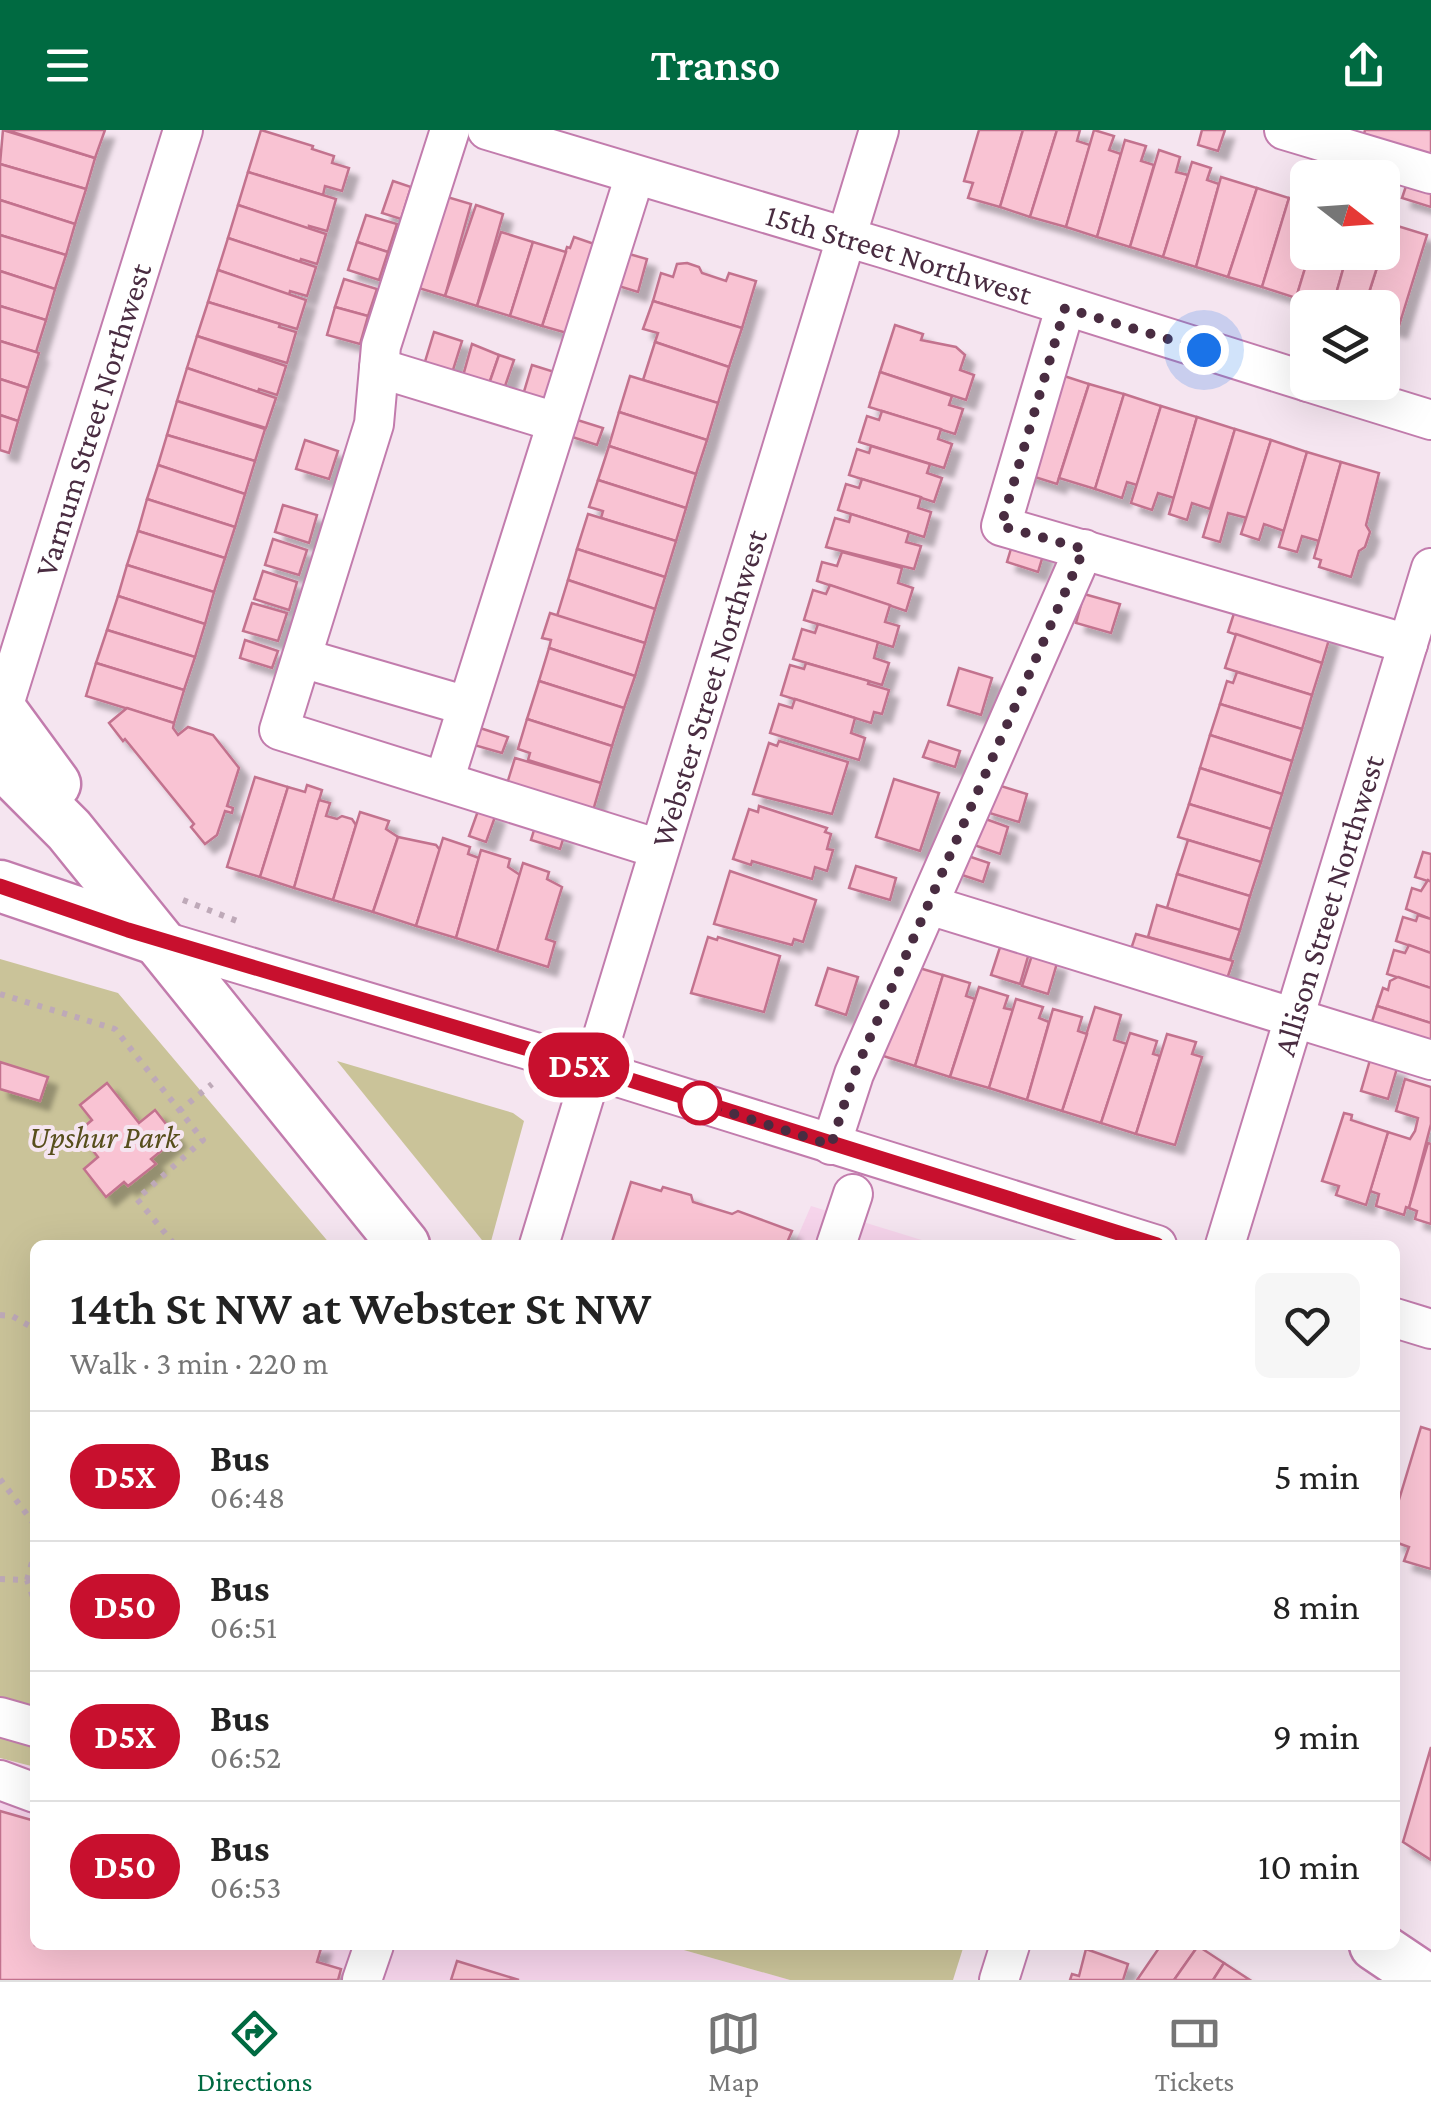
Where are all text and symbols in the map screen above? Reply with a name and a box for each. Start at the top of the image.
icon: menu [40,38,95,93]
icon: share [1336,38,1391,93]
text: Transo [651,40,781,90]
north arrow [1290,160,1400,270]
map controls [1290,160,1400,400]
street label: 15th Street Northwest [761,196,1037,312]
street label: Varnum Street Northwest [27,258,159,581]
button: layers [1290,290,1400,400]
your location [1179,325,1229,375]
street label: Webster Street Northwest [643,525,774,851]
street label: Allison Street Northwest [1266,750,1391,1060]
line badge: D5X [522,1032,636,1098]
text: D5X [548,1046,610,1085]
unlabelled marker [679,1082,721,1124]
park label: Upshur Park [29,1119,181,1155]
button: heart [1255,1273,1360,1378]
text: 14th St NW at Webster St NW [70,1281,651,1334]
text: Walk · 3 min · 220 m [70,1345,328,1381]
text: Bus [210,1437,269,1479]
text: 5 min [1274,1455,1360,1497]
text: D5X [94,1457,156,1496]
text: 06:48 [210,1479,285,1515]
text: Bus [210,1567,269,1609]
text: 8 min [1272,1585,1360,1627]
text: D50 [94,1587,156,1626]
text: 06:51 [210,1609,277,1645]
text: Bus [210,1697,269,1739]
text: 9 min [1273,1715,1360,1757]
text: D5X [94,1717,156,1756]
text: 06:52 [210,1739,281,1775]
text: Bus [210,1827,269,1869]
text: 10 min [1258,1845,1360,1887]
text: D50 [94,1847,156,1886]
text: 06:53 [210,1869,281,1905]
tab: Directions [197,2006,313,2097]
tab: Map [706,2006,761,2097]
tab: Tickets [1155,2006,1234,2097]

